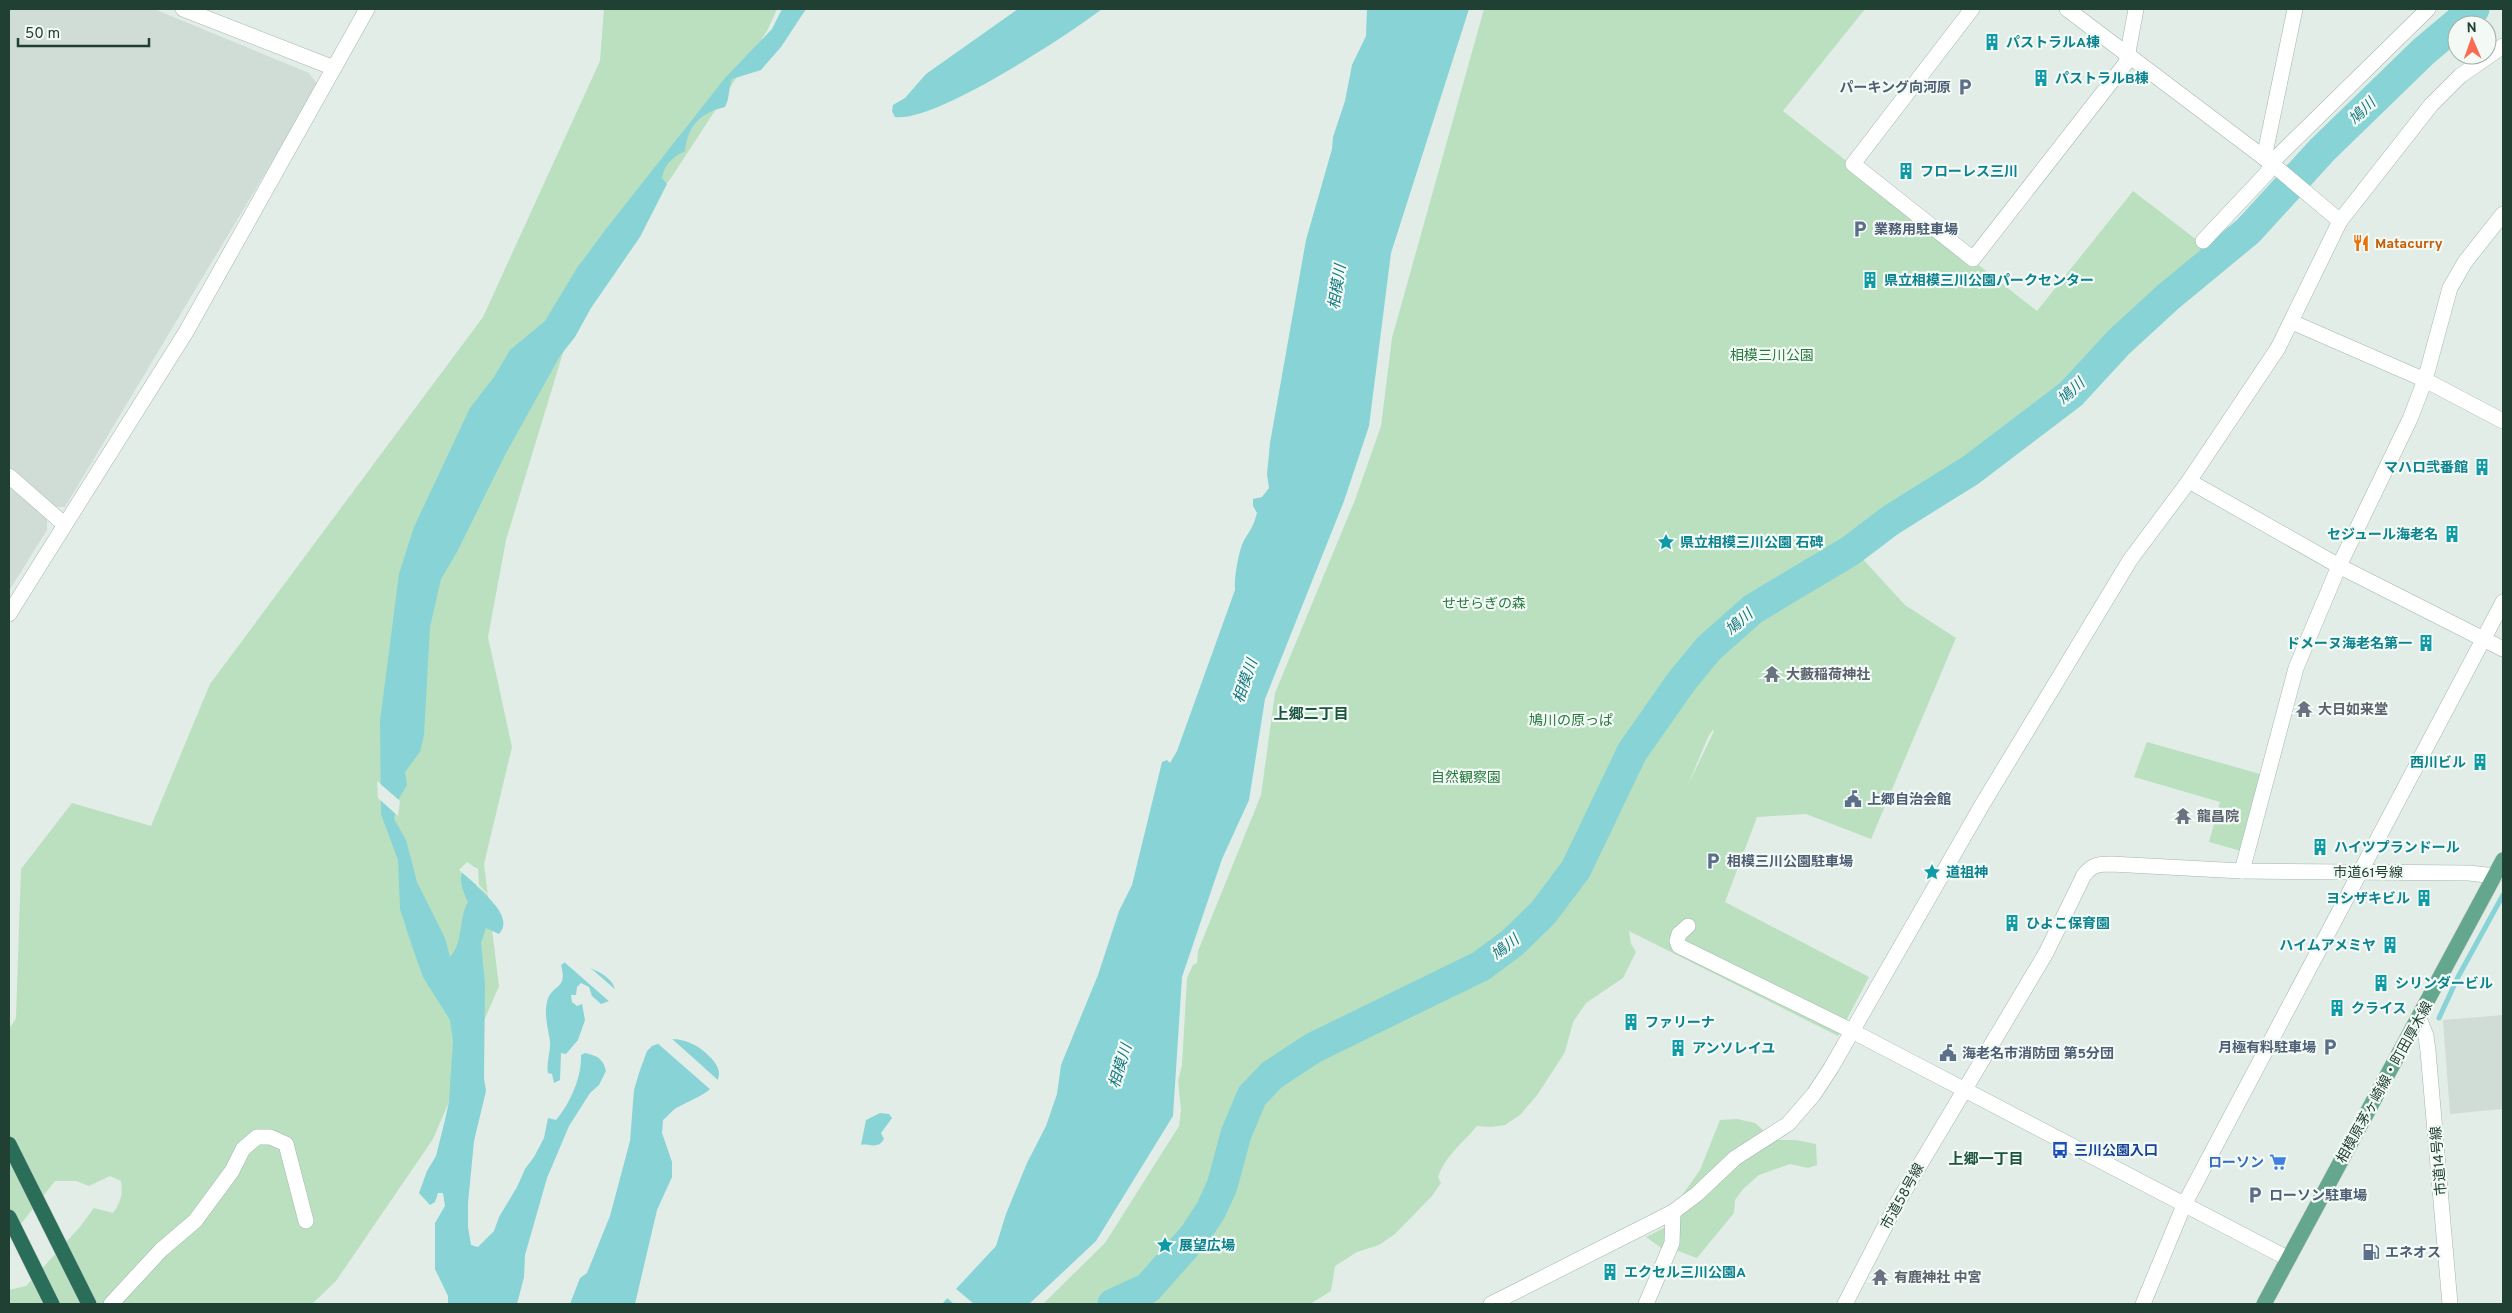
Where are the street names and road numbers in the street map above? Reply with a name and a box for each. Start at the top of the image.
street label: 市道61号線 [2333,865,2403,882]
street label: 相模原茅ヶ崎線・町田厚木線 [2334,999,2437,1166]
street label: 市道14号線 [2428,1125,2451,1196]
street label: 市道58号線 [1878,1161,1929,1233]

